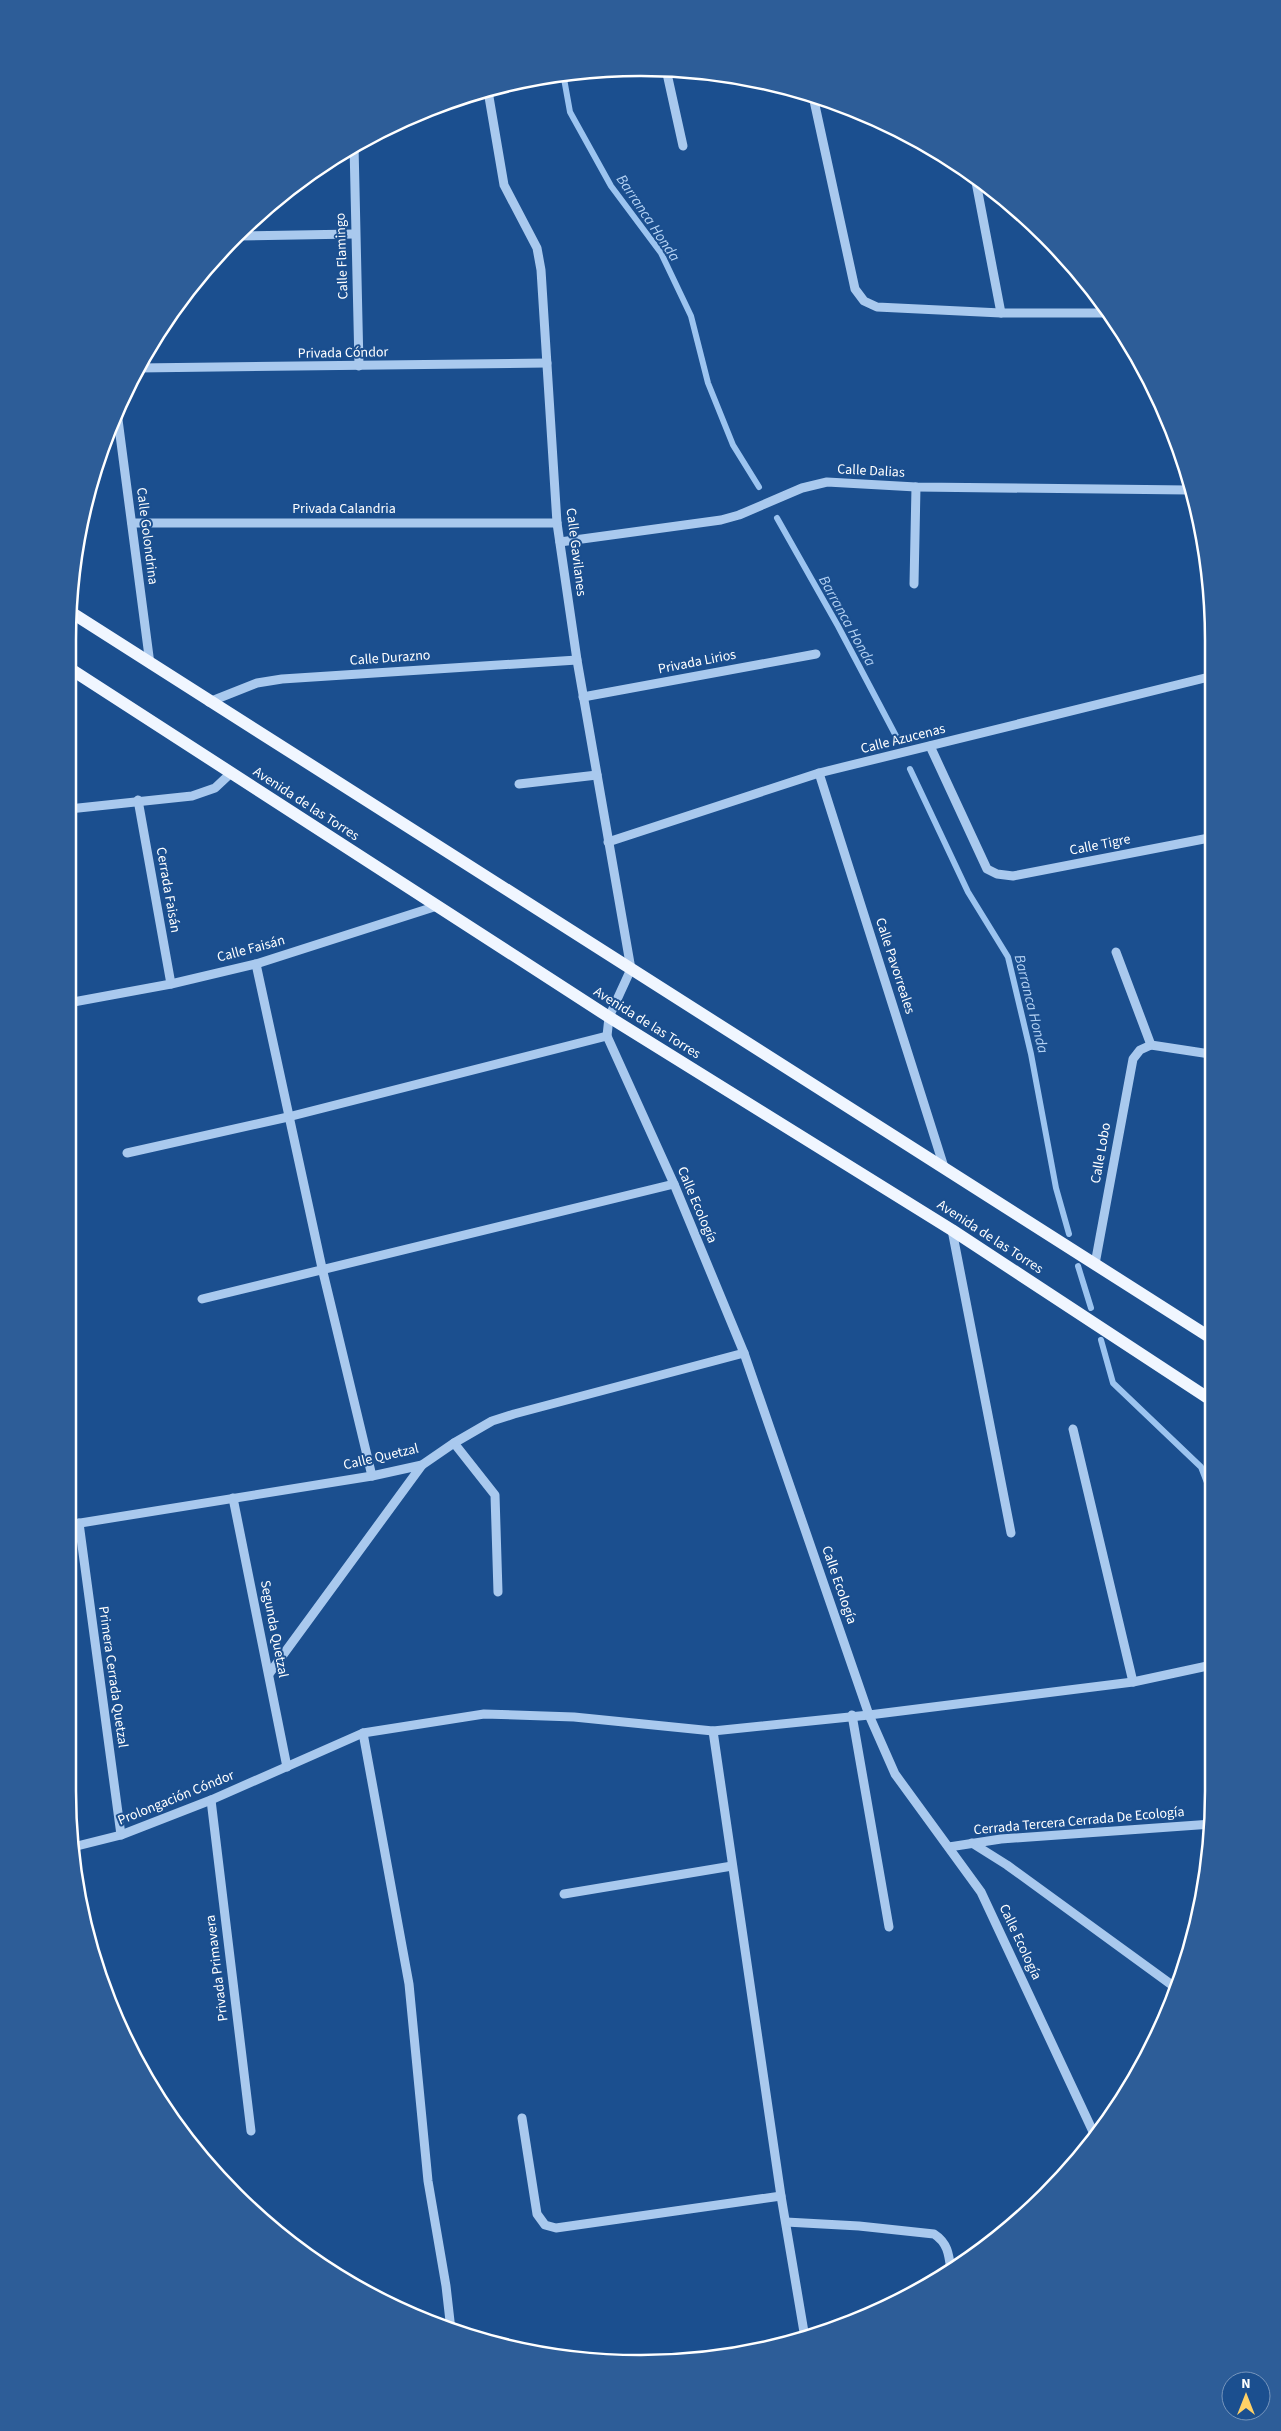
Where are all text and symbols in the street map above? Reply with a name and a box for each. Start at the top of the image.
water label: Barranca Honda [611,170,685,266]
street label: Calle Flamingo [330,212,354,300]
street label: Privada Cóndor [298,342,389,364]
street label: Calle Dalias [837,459,905,483]
street label: Calle Golondrina [131,486,163,586]
street label: Privada Calandria [292,499,396,519]
street label: Calle Gavilanes [561,507,591,597]
water label: Barranca Honda [813,572,881,670]
street label: Calle Durazno [349,645,431,671]
street label: Privada Lirios [656,645,738,679]
street label: Calle Azucenas [859,719,948,759]
street label: Avenida de las Torres [249,762,363,846]
street label: Calle Tigre [1068,829,1132,861]
street label: Cerrada Faisán [151,846,185,934]
street label: Calle Pavorreales [870,915,920,1017]
street label: Calle Faisán [215,930,287,968]
water label: Barranca Honda [1009,952,1053,1056]
street label: Avenida de las Torres [590,982,705,1064]
street label: Calle Lobo [1086,1121,1116,1185]
street label: Calle Ecología [672,1164,722,1246]
street label: Avenida de las Torres [933,1195,1047,1279]
street label: Calle Quetzal [341,1439,421,1475]
street label: Calle Ecología [816,1543,862,1627]
street label: Segunda Quetzal [255,1579,293,1680]
street label: Primera Cerrada Quetzal [93,1605,133,1750]
street label: Prolongación Cóndor [115,1765,237,1831]
street label: Cerrada Tercera Cerrada De Ecología [973,1802,1185,1840]
street label: Calle Ecología [994,1901,1046,1983]
street label: Privada Primavera [201,1914,233,2022]
north arrow [1221,2371,1271,2421]
text: N [1241,2374,1251,2394]

